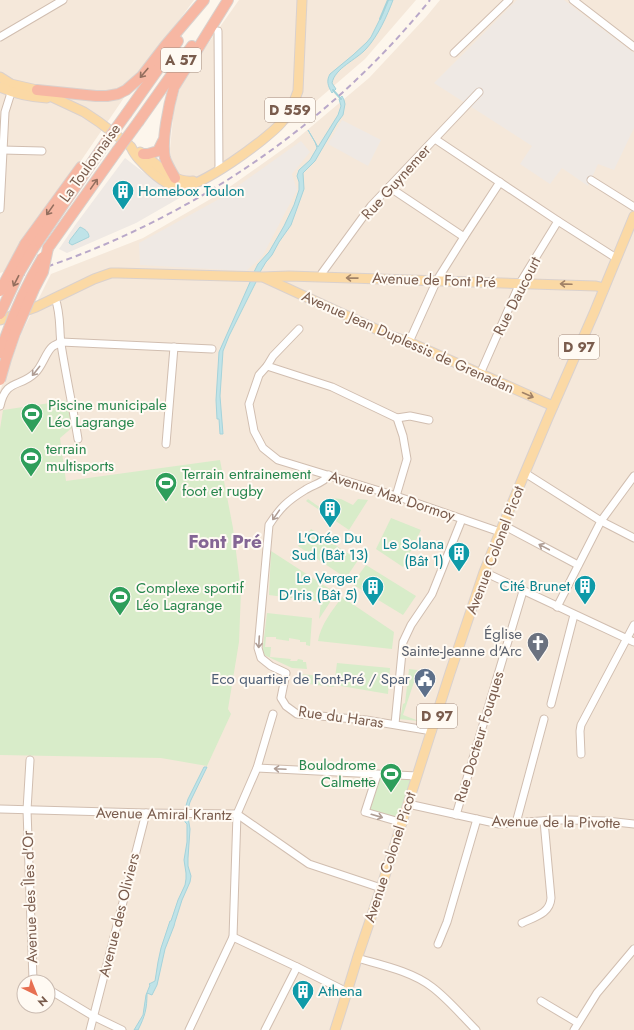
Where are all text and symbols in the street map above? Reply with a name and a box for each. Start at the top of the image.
road number: A 57 [161,48,201,72]
one-way arrow [139,68,148,79]
road number: D 559 [265,98,315,122]
street label: La Toulonnaise [54,119,126,207]
street label: Rue Guynemer [356,139,436,225]
building icon: Homebox Toulon [110,178,136,211]
one-way arrow [90,179,98,190]
place label: Homebox Toulon [138,180,245,202]
one-way arrow [46,204,54,215]
street label: Rue Daucourt [488,252,546,339]
street label: Avenue de Font Pré [372,267,497,293]
one-way arrow [346,274,359,282]
one-way arrow [11,275,19,287]
one-way arrow [560,281,573,288]
street label: Avenue Jean Duplessis de Grenadan [298,285,518,399]
road number: D 97 [559,335,599,359]
one-way arrow [32,366,41,376]
one-way arrow [521,392,533,399]
place label: Piscine municipale Léo Lagrange [48,394,167,433]
sports icon: Piscine municipale Léo Lagrange [19,401,45,434]
place label: terrain multisports [46,438,114,477]
sports icon: terrain multisports [18,445,44,478]
place label: Terrain entrainement foot et rugby [182,463,311,502]
street label: Avenue Max Dormoy [326,465,458,527]
sports icon: Terrain entrainement foot et rugby [153,470,179,503]
street label: Avenue Colonel Picot [460,482,530,617]
building icon: L'Orée Du Sud (Bât 13) [317,496,343,529]
one-way arrow [272,509,280,520]
place label: L'Orée Du Sud (Bât 13) [291,527,369,566]
district label: Font Pré [188,528,262,555]
place label: Le Solana (Bât 1) [383,533,444,572]
building icon: Le Solana (Bât 1) [446,540,472,573]
one-way arrow [538,542,550,550]
place label: Le Verger D'Iris (Bât 5) [279,567,359,606]
building icon: Cité Brunet [572,573,598,606]
building icon: Le Verger D'Iris (Bât 5) [360,574,386,607]
place label: Cité Brunet [499,575,570,597]
place label: Complexe sportif Léo Lagrange [136,577,244,616]
sports icon: Complexe sportif Léo Lagrange [107,584,133,617]
place label: Église Sainte-Jeanne d'Arc [401,623,522,662]
church icon: Église Sainte-Jeanne d'Arc [525,630,551,663]
one-way arrow [255,635,262,648]
public building icon: Eco quartier de Font-Pré / Spar [412,666,438,699]
place label: Eco quartier de Font-Pré / Spar [211,668,411,690]
street label: Rue Docteur Fouques [449,669,509,805]
street label: Rue du Haras [297,700,385,734]
road number: D 97 [417,704,457,728]
place label: Boulodrome Calmette [299,754,376,793]
sports icon: Boulodrome Calmette [378,761,404,794]
one-way arrow [274,765,287,773]
street label: Avenue Colonel Picot [359,789,422,925]
street label: Avenue Amiral Krantz [96,802,232,826]
street label: Avenue de la Pivotte [491,810,621,834]
one-way arrow [371,813,384,820]
street label: Avenue des Îles d'Or [17,829,43,964]
street label: Avenue des Oliviers [93,851,145,979]
north arrow [16,974,56,1014]
building icon: Athena [290,978,316,1011]
place label: Athena [318,980,362,1002]
text: N [34,992,51,1010]

